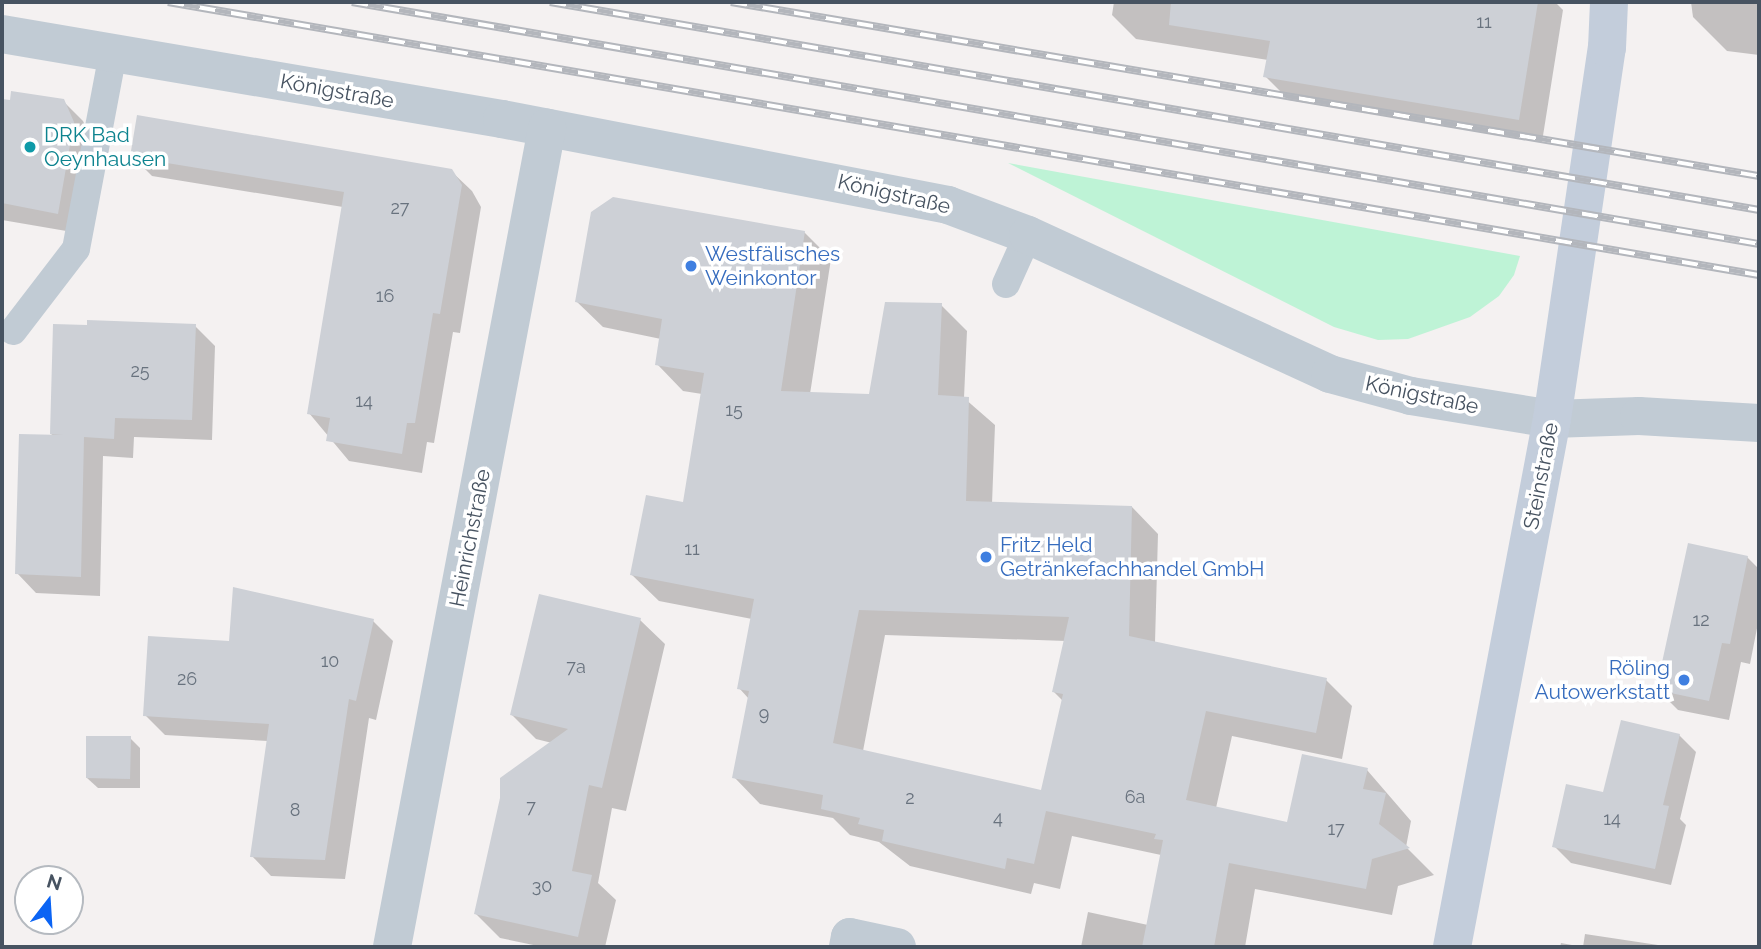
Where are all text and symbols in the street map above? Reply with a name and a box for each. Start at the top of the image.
house number: 11 [1476,11,1492,33]
street label: Königstraße [278,69,396,113]
place label: DRK Bad Oeynhausen [44,122,166,172]
marker: DRK Bad Oeynhausen [22,139,38,155]
street label: Königstraße [835,169,953,219]
house number: 27 [390,197,410,219]
place label: Westfälisches Weinkontor [705,241,840,291]
marker: Westfälisches Weinkontor [683,258,699,274]
house number: 16 [376,285,394,307]
house number: 25 [130,360,150,382]
street label: Königstraße [1363,371,1481,419]
house number: 14 [355,390,373,412]
house number: 15 [725,399,743,421]
street label: Steinstraße [1518,420,1564,532]
street label: Heinrichstraße [444,467,496,609]
place label: Fritz Held Getränkefachhandel GmbH [1000,532,1265,582]
house number: 11 [684,538,700,560]
marker: Fritz Held Getränkefachhandel GmbH [978,549,994,565]
house number: 12 [1692,609,1710,631]
house number: 10 [321,650,339,672]
place label: Röling Autowerkstatt [1534,655,1670,705]
house number: 7a [566,656,586,678]
house number: 26 [177,668,197,690]
marker: Röling Autowerkstatt [1676,672,1692,688]
house number: 9 [759,703,769,725]
house number: 6a [1125,786,1145,808]
house number: 2 [905,787,915,809]
house number: 7 [526,796,536,818]
house number: 8 [290,799,300,821]
house number: 4 [993,807,1003,829]
house number: 14 [1603,808,1621,830]
house number: 17 [1327,818,1345,840]
north arrow [14,865,84,935]
text: N [44,869,65,894]
house number: 30 [532,875,552,897]

